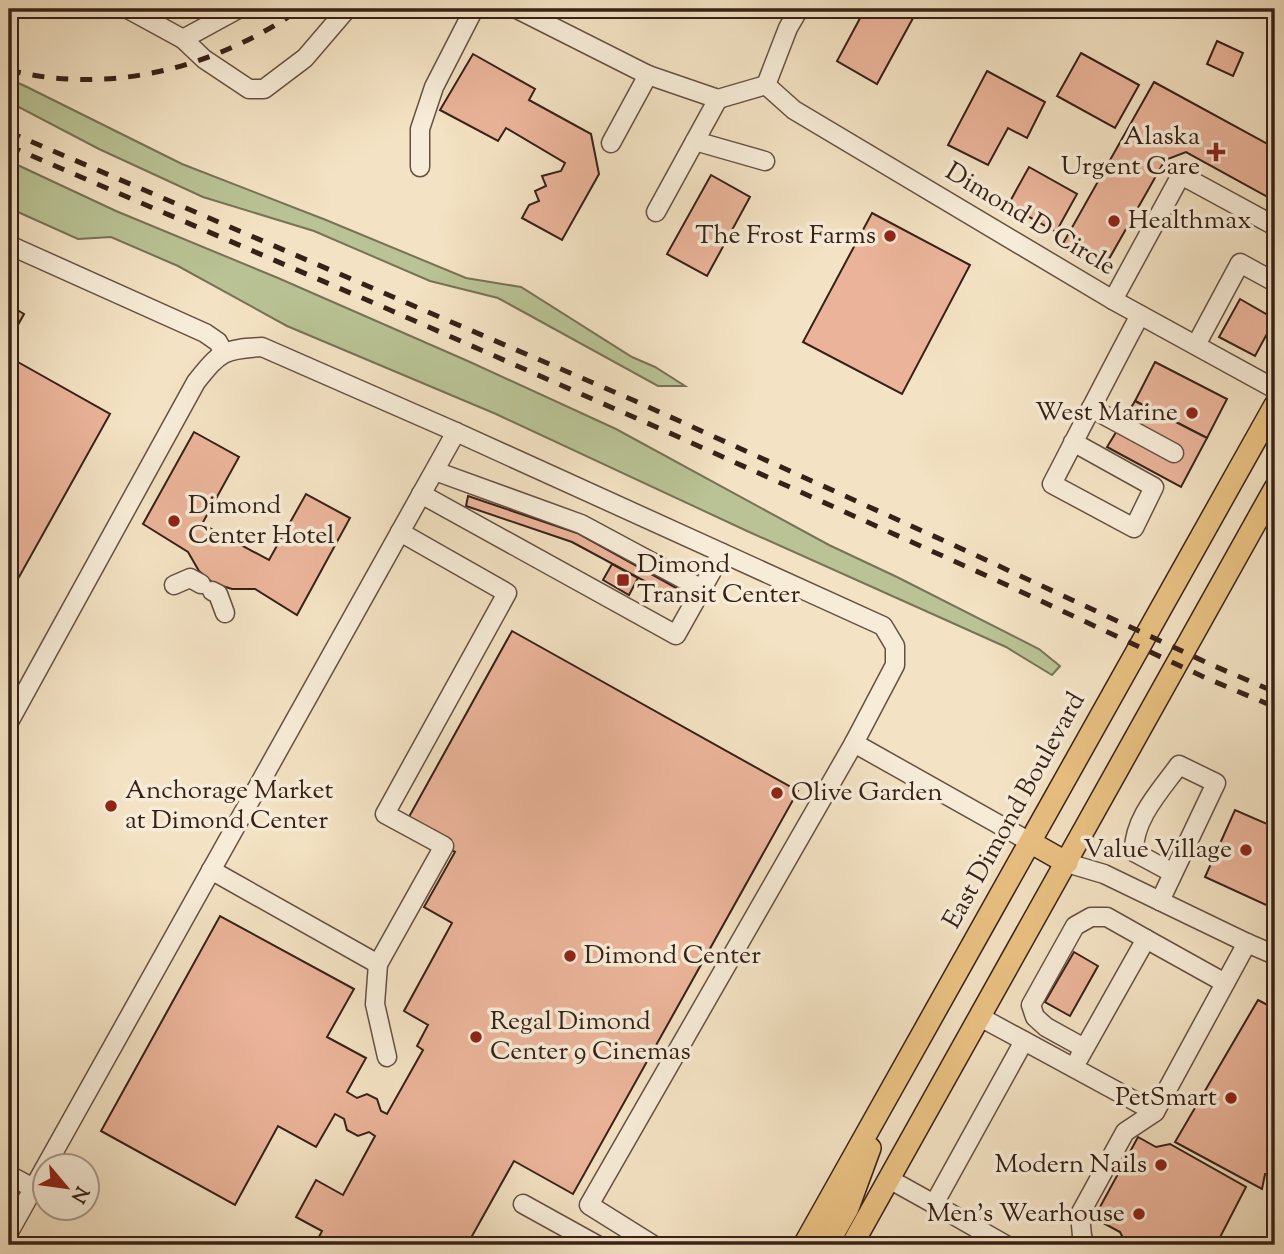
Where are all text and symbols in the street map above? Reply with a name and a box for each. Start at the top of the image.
place label: Alaska Urgent Care [1061,119,1200,186]
marker: Alaska Urgent Care [1206,142,1226,162]
street label: Dimond D Circle [938,154,1122,286]
place label: Healthmax [1128,203,1252,240]
marker: Healthmax [1106,213,1122,229]
place label: The Frost Farms [695,218,876,255]
marker: The Frost Farms [882,228,898,244]
place label: West Marine [1035,395,1178,432]
marker: West Marine [1184,405,1200,421]
place label: Dimond Center Hotel [188,488,335,555]
marker: Dimond Center Hotel [166,513,182,529]
place label: Dimond Transit Center [637,547,800,614]
marker: Dimond Transit Center [615,572,631,588]
street label: East Dimond Boulevard [935,686,1096,936]
place label: Anchorage Market at Dimond Center [125,773,333,840]
place label: Olive Garden [791,775,943,812]
marker: Olive Garden [769,785,785,801]
marker: Anchorage Market at Dimond Center [103,798,119,814]
place label: Value Village [1083,832,1232,869]
marker: Value Village [1238,842,1254,858]
place label: Dimond Center [584,938,761,975]
marker: Dimond Center [562,948,578,964]
place label: Regal Dimond Center 9 Cinemas [490,1004,691,1071]
marker: Regal Dimond Center 9 Cinemas [468,1029,484,1045]
place label: PetSmart [1115,1080,1217,1117]
marker: PetSmart [1223,1090,1239,1106]
place label: Modern Nails [995,1147,1147,1184]
north arrow [32,1152,102,1222]
marker: Modern Nails [1153,1157,1169,1173]
text: N [63,1181,94,1207]
place label: Men's Wearhouse [927,1196,1125,1233]
marker: Men's Wearhouse [1131,1206,1147,1222]

